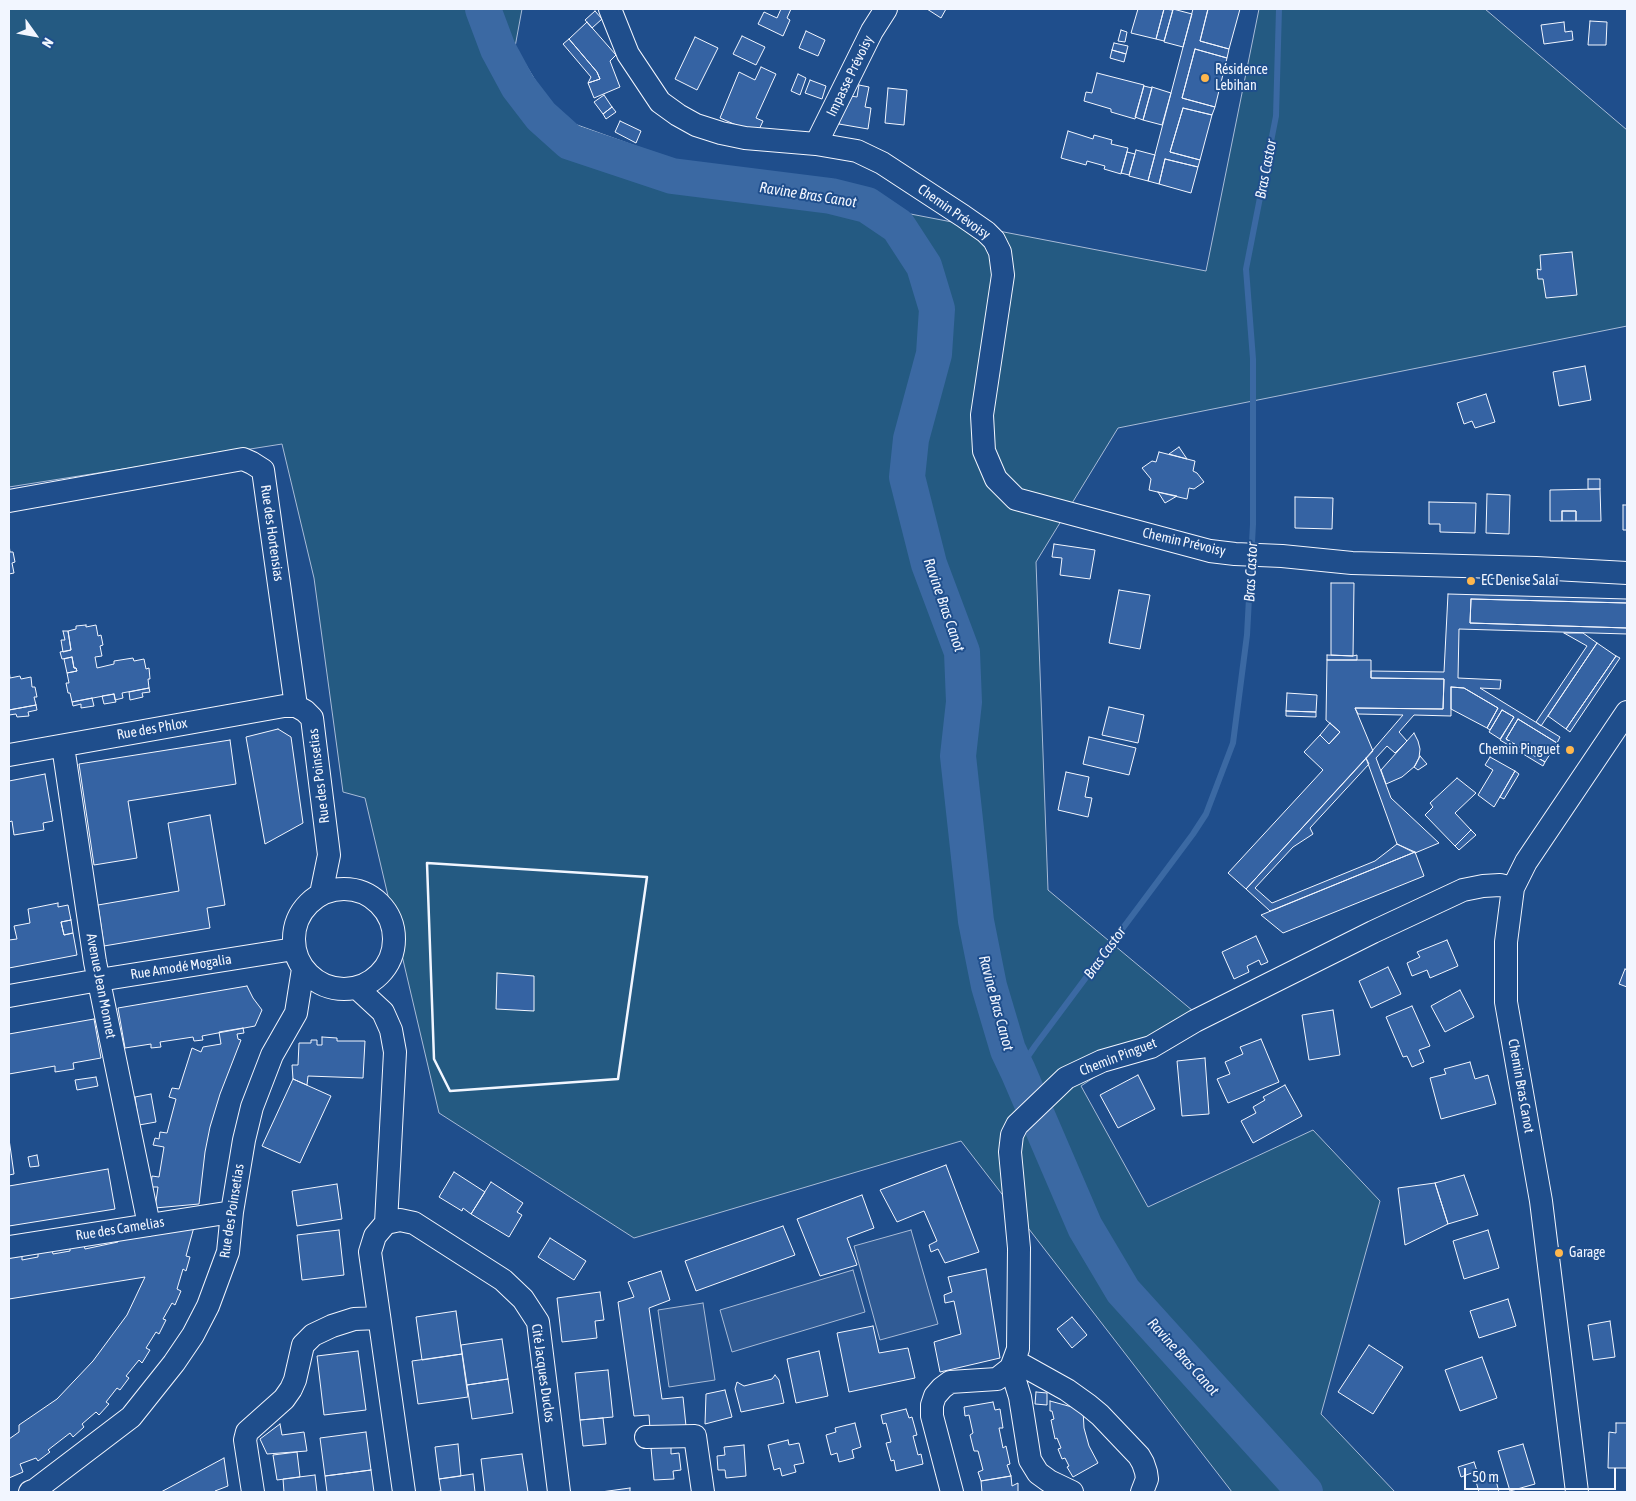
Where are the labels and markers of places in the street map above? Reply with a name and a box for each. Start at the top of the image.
place label: Résidence Lebihan [1215,62,1268,94]
marker: Résidence Lebihan [1199,72,1211,84]
place label: EC Denise Salaï [1481,573,1558,589]
marker: EC Denise Salaï [1465,575,1477,587]
place label: Chemin Pinguet [1479,742,1560,758]
marker: Chemin Pinguet [1564,744,1576,756]
place label: Garage [1569,1245,1605,1261]
marker: Garage [1553,1247,1565,1259]

